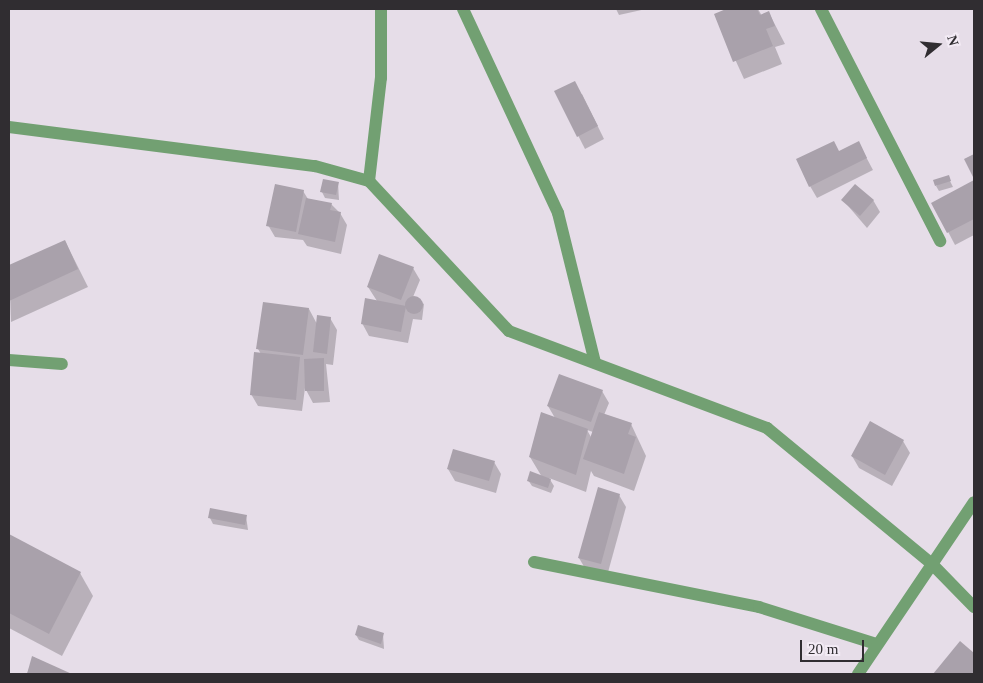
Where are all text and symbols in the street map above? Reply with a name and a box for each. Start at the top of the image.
north arrow [913,20,963,70]
text: N [944,33,961,48]
scale bar [803,630,867,662]
text: 20 m [808,641,838,657]

